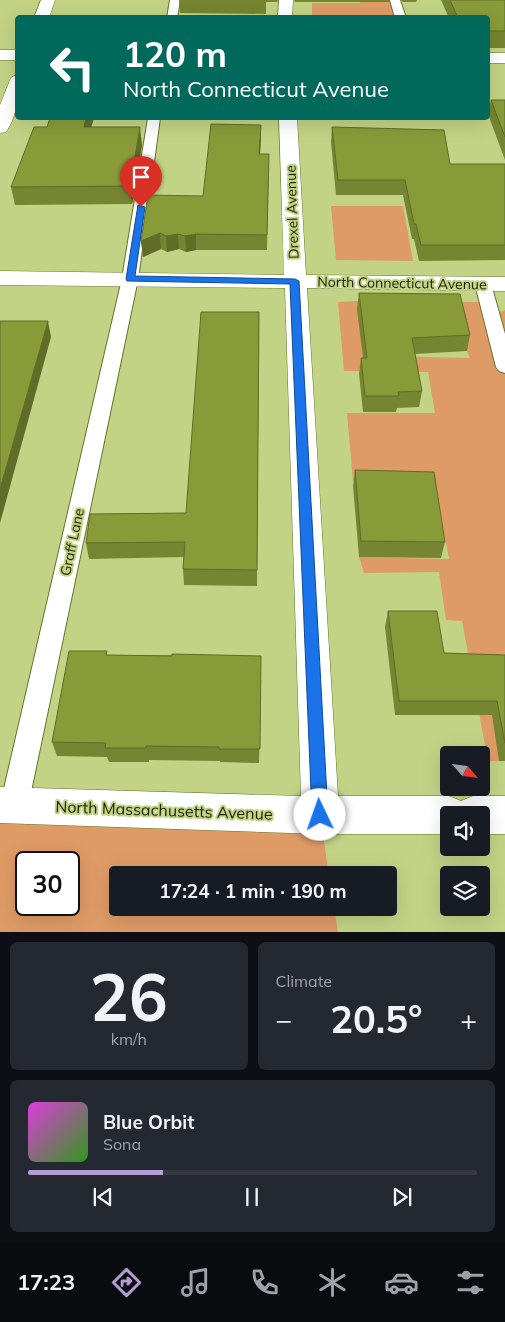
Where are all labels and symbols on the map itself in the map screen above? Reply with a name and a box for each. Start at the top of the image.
pin [120,156,162,207]
street label: Drexel Avenue [281,165,303,259]
street label: North Connecticut Avenue [317,273,487,293]
street label: Graff Lane [56,507,88,577]
north arrow [440,746,490,796]
position arrow [293,788,345,840]
street label: North Massachusetts Avenue [55,796,273,824]
speed limit sign: 30 [15,851,80,916]

